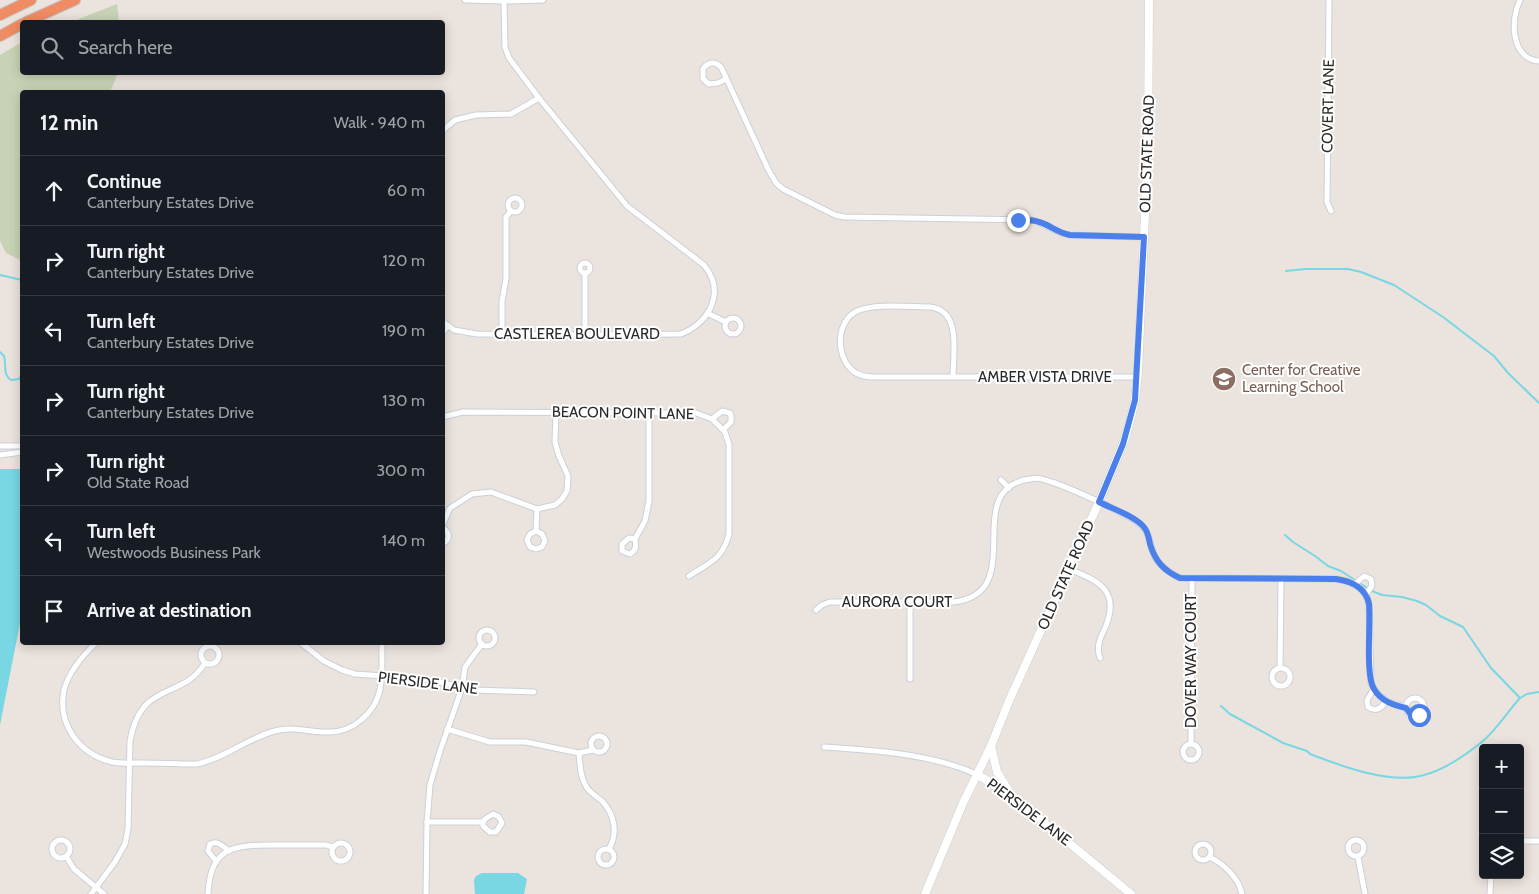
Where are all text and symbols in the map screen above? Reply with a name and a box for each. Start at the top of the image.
search box [20,20,445,75]
icon: search [38,34,66,62]
text: Search here [78,36,172,59]
street label: COVERT LANE [1318,59,1338,153]
street label: OLD STATE ROAD [1136,95,1158,213]
text: 12 min [40,110,98,135]
text: Walk · 940 m [334,113,425,132]
text: Continue [87,170,161,193]
icon: ahead [40,177,68,205]
text: 60 m [387,181,425,200]
text: Canterbury Estates Drive [87,193,254,212]
route end [1007,209,1030,232]
text: Turn right [87,240,165,263]
icon: right [40,247,68,275]
text: 120 m [383,251,425,270]
text: Canterbury Estates Drive [87,263,254,282]
text: Turn left [87,310,155,333]
icon: left [40,317,68,345]
text: 190 m [382,321,425,340]
street label: CASTLEREA BOULEVARD [494,325,660,343]
text: Canterbury Estates Drive [87,333,254,352]
place label: Center for Creative Learning School [1242,361,1361,396]
school or university icon: Center for Creative Learning School [1211,366,1237,392]
street label: AMBER VISTA DRIVE [978,368,1112,386]
text: Turn right [87,380,165,403]
icon: right [40,387,68,415]
text: 130 m [382,391,425,410]
text: Canterbury Estates Drive [87,403,254,422]
street label: BEACON POINT LANE [552,403,694,423]
text: Turn right [87,450,165,473]
icon: right [40,457,68,485]
text: 300 m [376,461,425,480]
text: Old State Road [87,473,189,492]
street label: OLD STATE ROAD [1034,517,1098,633]
text: Turn left [87,520,155,543]
icon: left [40,527,68,555]
text: 140 m [382,531,425,550]
text: Westwoods Business Park [87,543,261,562]
street label: AURORA COURT [842,593,952,611]
street label: DOVER WAY COURT [1182,594,1200,728]
icon: arrive [40,597,68,625]
text: Arrive at destination [87,599,251,622]
street label: PIERSIDE LANE [377,668,479,698]
route start [1408,704,1431,727]
map controls [1479,744,1524,879]
button: + [1479,744,1524,789]
street label: PIERSIDE LANE [983,775,1075,849]
button: − [1479,789,1524,834]
button: layers [1479,834,1524,879]

